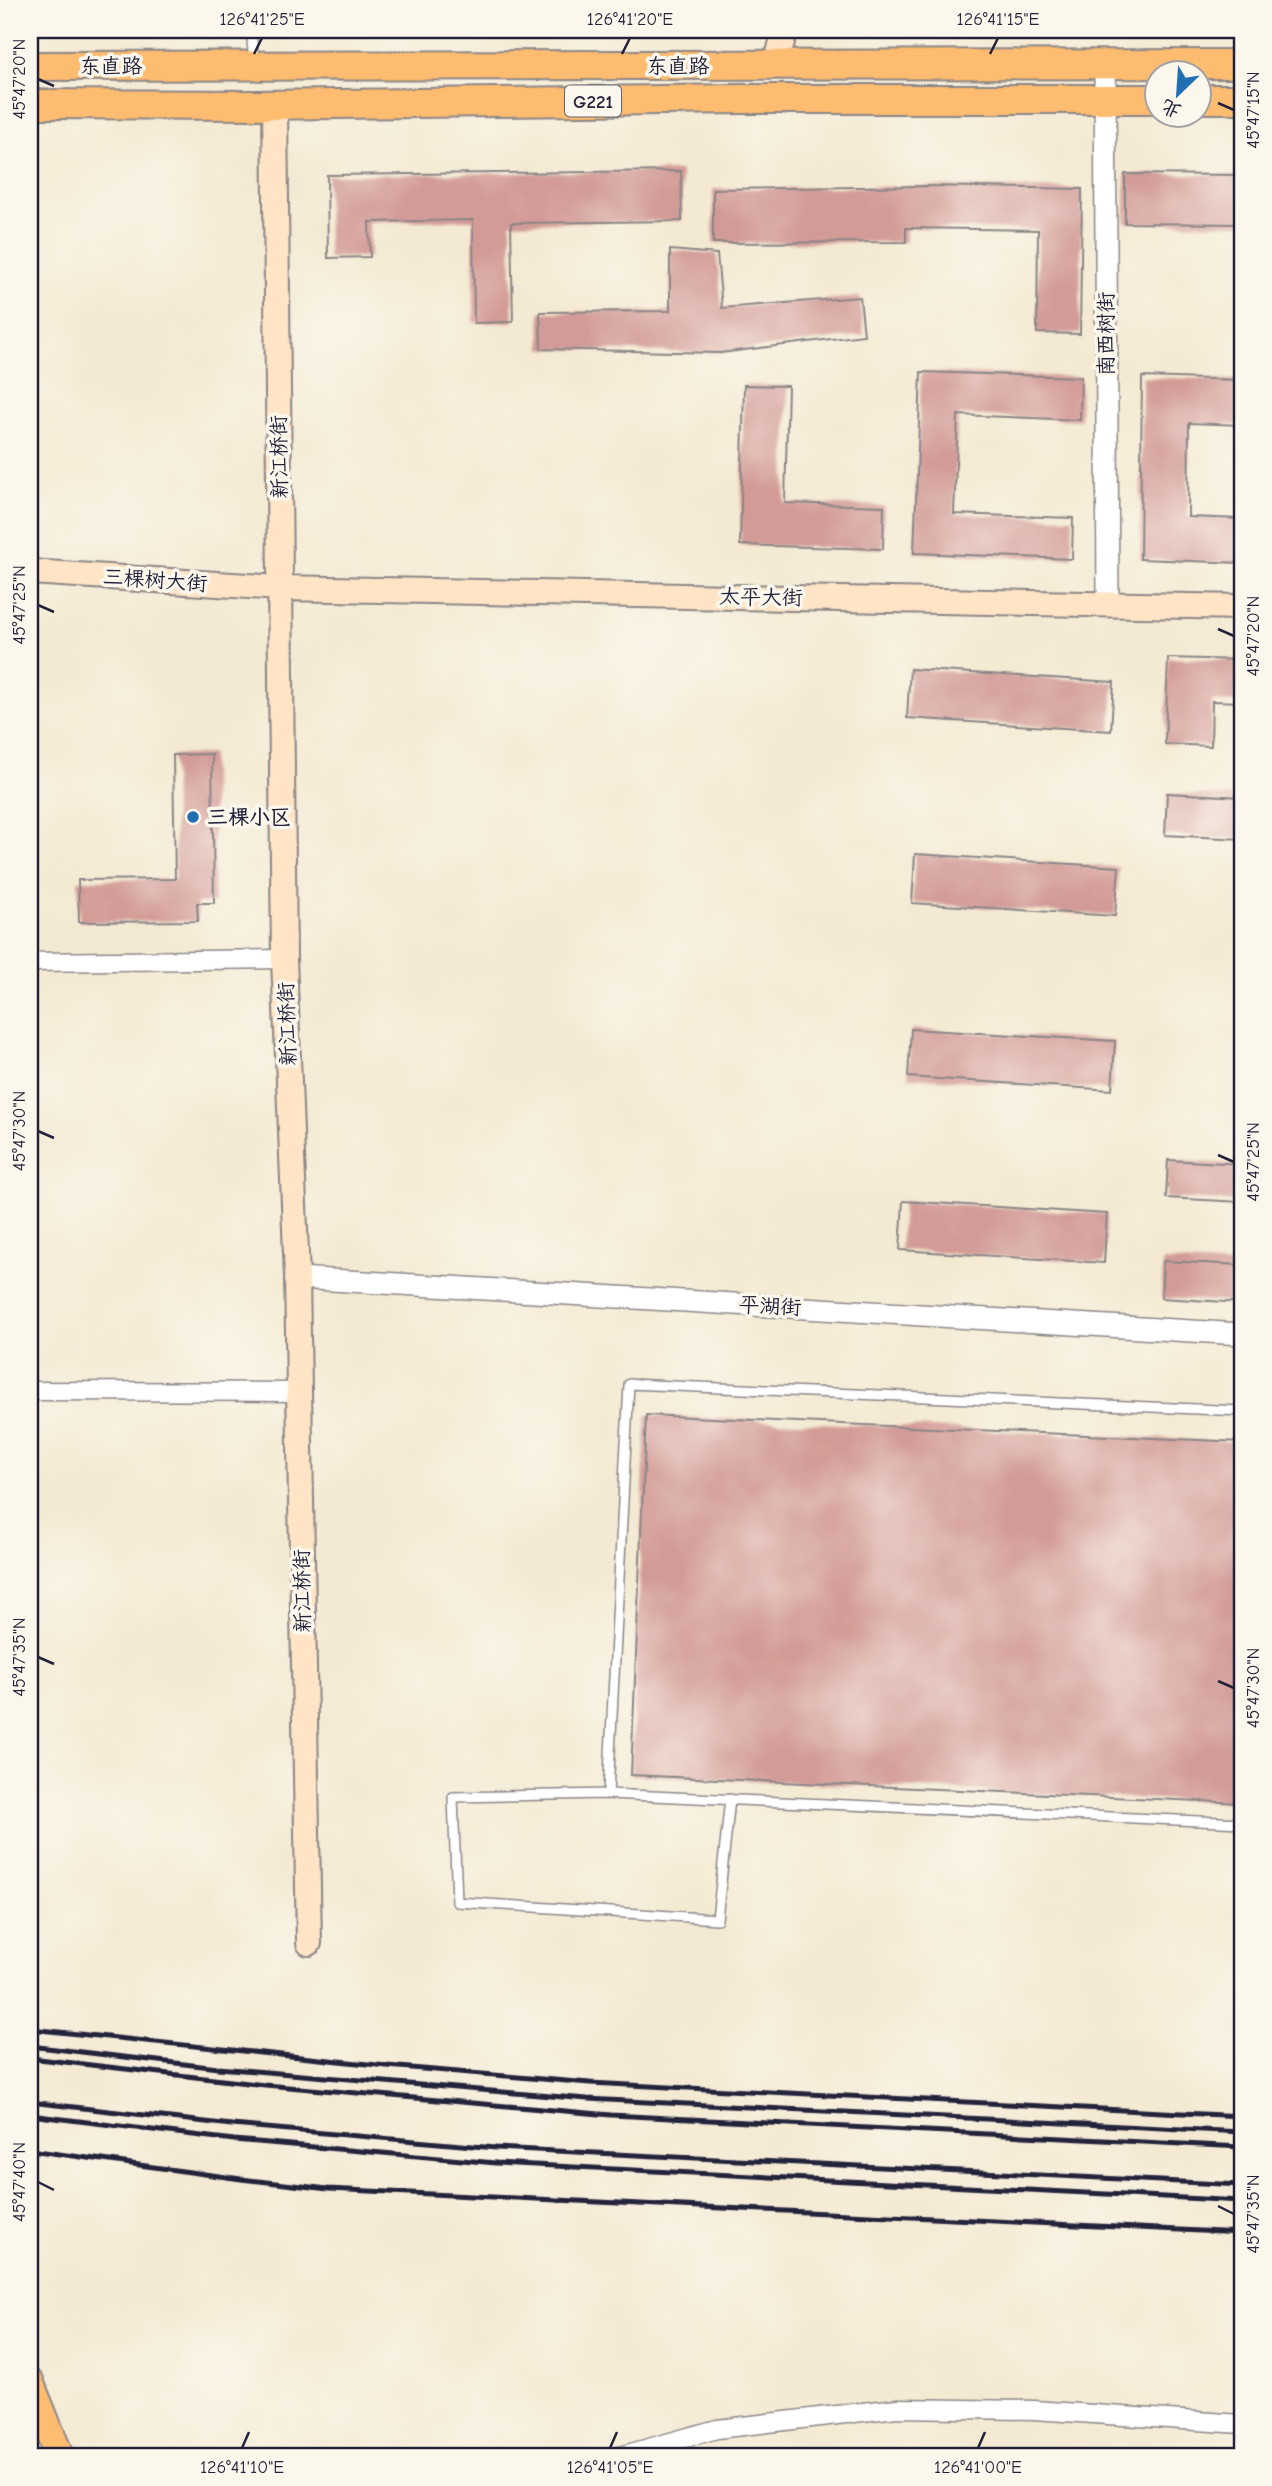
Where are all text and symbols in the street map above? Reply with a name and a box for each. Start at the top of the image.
text: 126°41'25"E [219,9,305,30]
text: 126°41'20"E [587,9,673,30]
text: 126°41'15"E [957,9,1040,30]
text: 45°47'20"N [9,39,30,119]
street label: 东直路 [80,54,143,78]
street label: 东直路 [647,54,710,78]
north arrow [1142,60,1212,130]
text: 45°47'15"N [1243,71,1264,149]
road number: G221 [565,86,621,116]
text: 北 [1158,95,1185,122]
street label: 南西树街 [1094,292,1118,376]
street label: 新江桥街 [266,415,292,499]
street label: 三棵树大街 [102,564,208,596]
text: 45°47'25"N [9,565,30,645]
street label: 太平大街 [719,584,803,610]
text: 45°47'20"N [1243,596,1264,676]
place label: 三棵小区 [207,805,291,829]
marker: 三棵小区 [185,809,201,825]
street label: 新江桥街 [274,982,300,1066]
text: 45°47'30"N [9,1091,30,1171]
text: 45°47'25"N [1243,1122,1264,1202]
street label: 平湖街 [738,1292,802,1320]
street label: 新江桥街 [289,1549,315,1633]
text: 45°47'35"N [9,1617,30,1697]
text: 45°47'30"N [1243,1648,1264,1728]
text: 45°47'40"N [9,2142,30,2222]
text: 45°47'35"N [1243,2174,1264,2254]
text: 126°41'10"E [200,2457,284,2478]
text: 126°41'05"E [567,2457,653,2478]
text: 126°41'00"E [934,2457,1022,2478]

